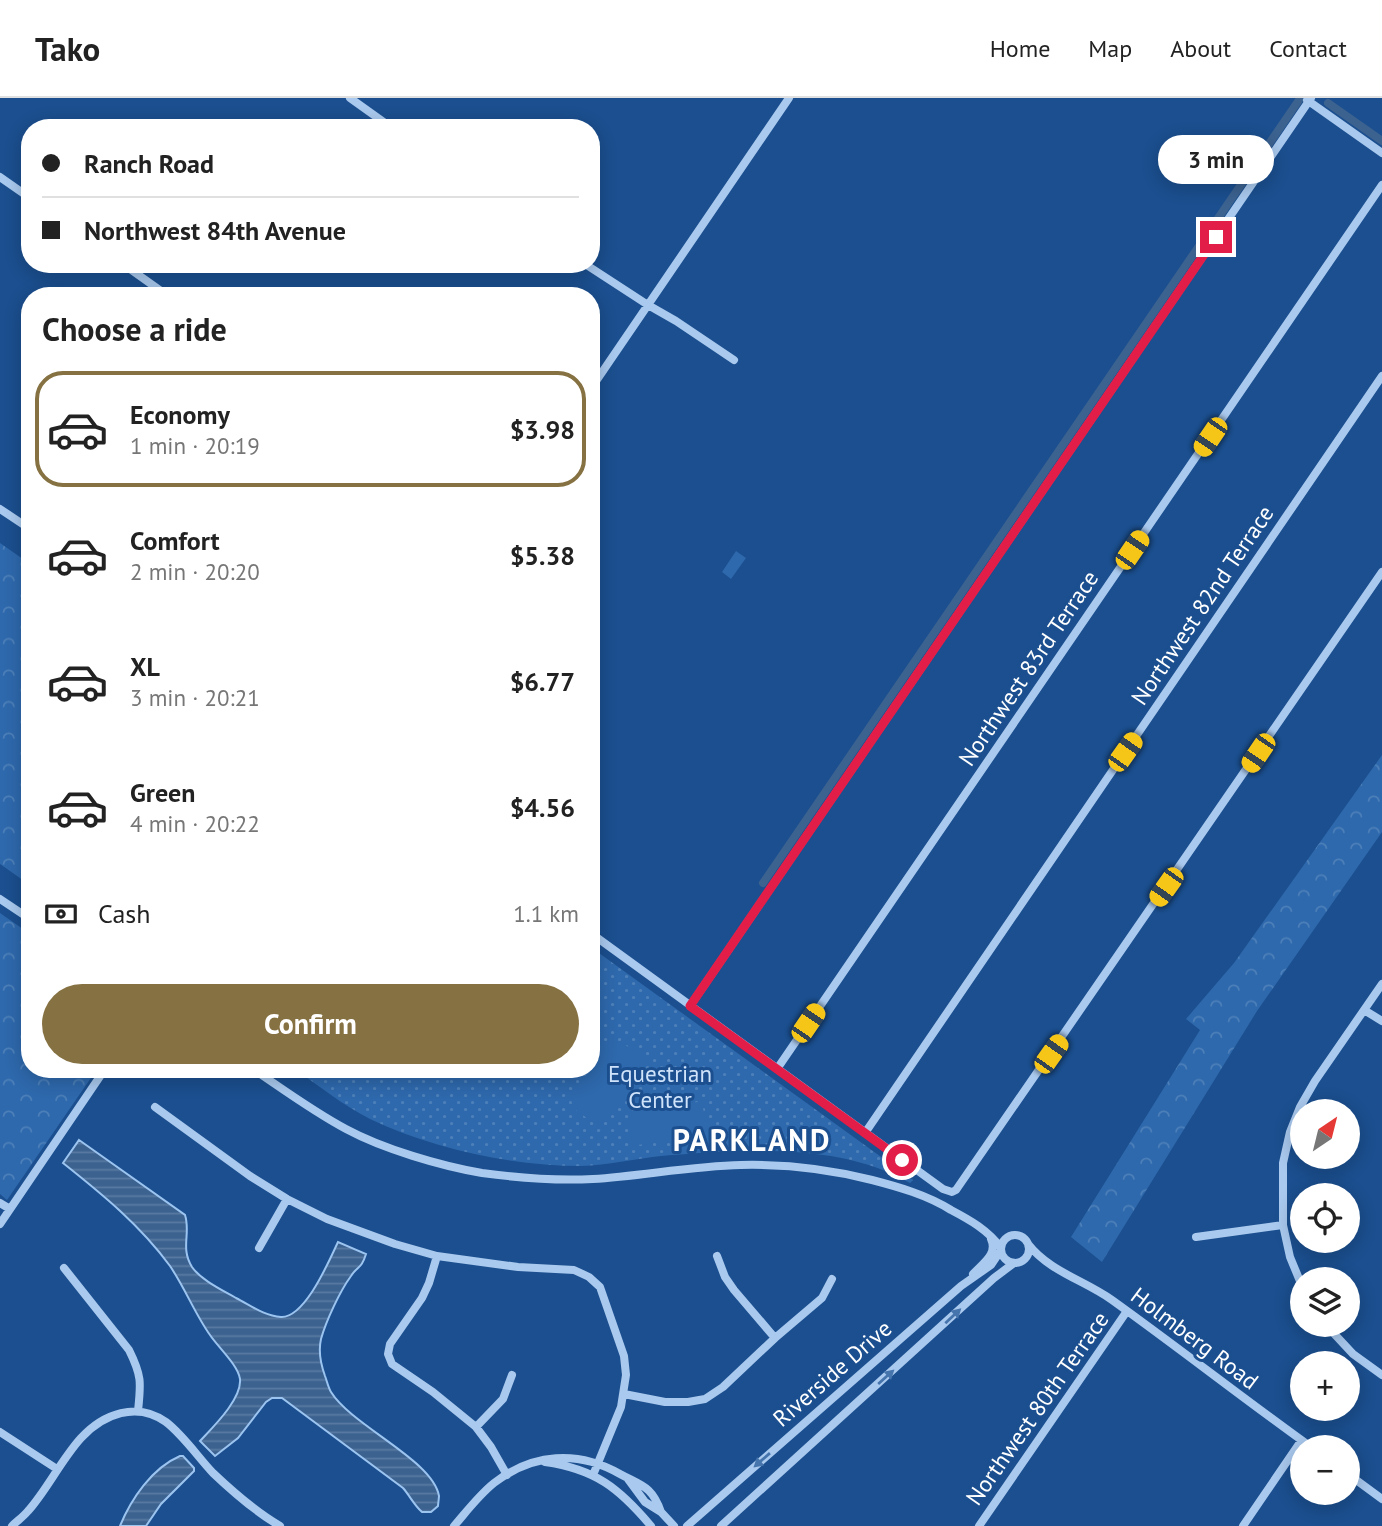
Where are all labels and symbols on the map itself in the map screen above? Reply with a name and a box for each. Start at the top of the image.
callout: 3 min [1158,136,1274,184]
route end [1200,221,1232,253]
car [1190,414,1231,460]
street label: Northwest 82nd Terrace [1125,500,1279,710]
car [1112,527,1153,573]
street label: Northwest 83rd Terrace [952,565,1104,771]
car [1105,729,1146,775]
car [1238,730,1279,776]
car [1146,864,1187,910]
car [788,1000,829,1046]
car [1031,1031,1072,1077]
park label: Equestrian Center [608,1059,712,1114]
north arrow [1290,1099,1360,1169]
district label: PARKLAND [673,1120,831,1159]
route start [886,1144,918,1176]
street label: Holmberg Road [1125,1281,1265,1395]
street label: Northwest 80th Terrace [959,1306,1115,1510]
one-way arrow [944,1308,961,1324]
street label: Riverside Drive [767,1314,897,1432]
one-way arrow [877,1369,895,1385]
one-way arrow [753,1452,771,1468]

